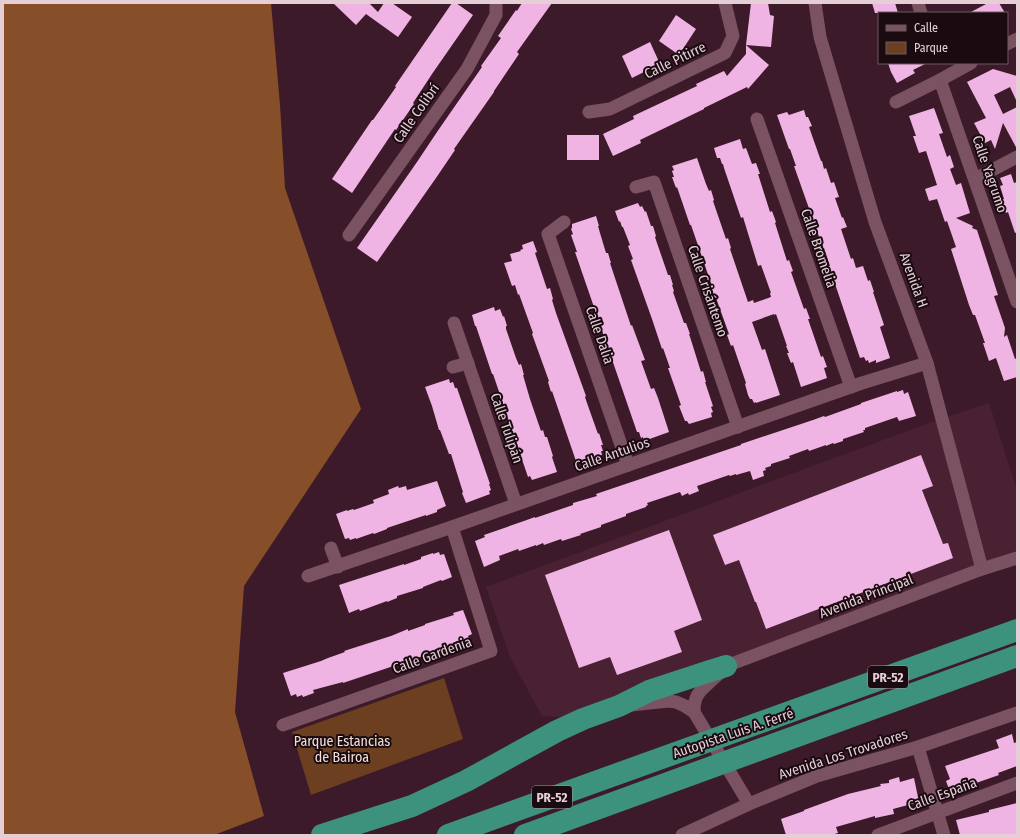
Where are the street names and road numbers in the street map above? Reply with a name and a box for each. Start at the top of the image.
street label: Calle Pitirre [642,38,709,83]
street label: Calle Colibrí [390,80,443,146]
street label: Calle Yagrumo [968,133,1011,215]
street label: Calle Bromelia [797,206,840,290]
street label: Calle Crisántemo [684,243,731,339]
street label: Avenida H [896,250,931,310]
street label: Calle Dalia [582,304,617,366]
street label: Calle Tulipán [487,391,526,466]
street label: Calle Antulios [572,434,652,475]
street label: Avenida Principal [817,571,916,622]
street label: Calle Gardenia [390,633,474,678]
road number: PR-52 [868,666,908,688]
street label: Autopista Luis A. Ferré [671,705,796,762]
street label: Avenida Los Trovadores [777,726,910,783]
street label: Calle España [905,774,979,815]
road number: PR-52 [532,786,572,808]

